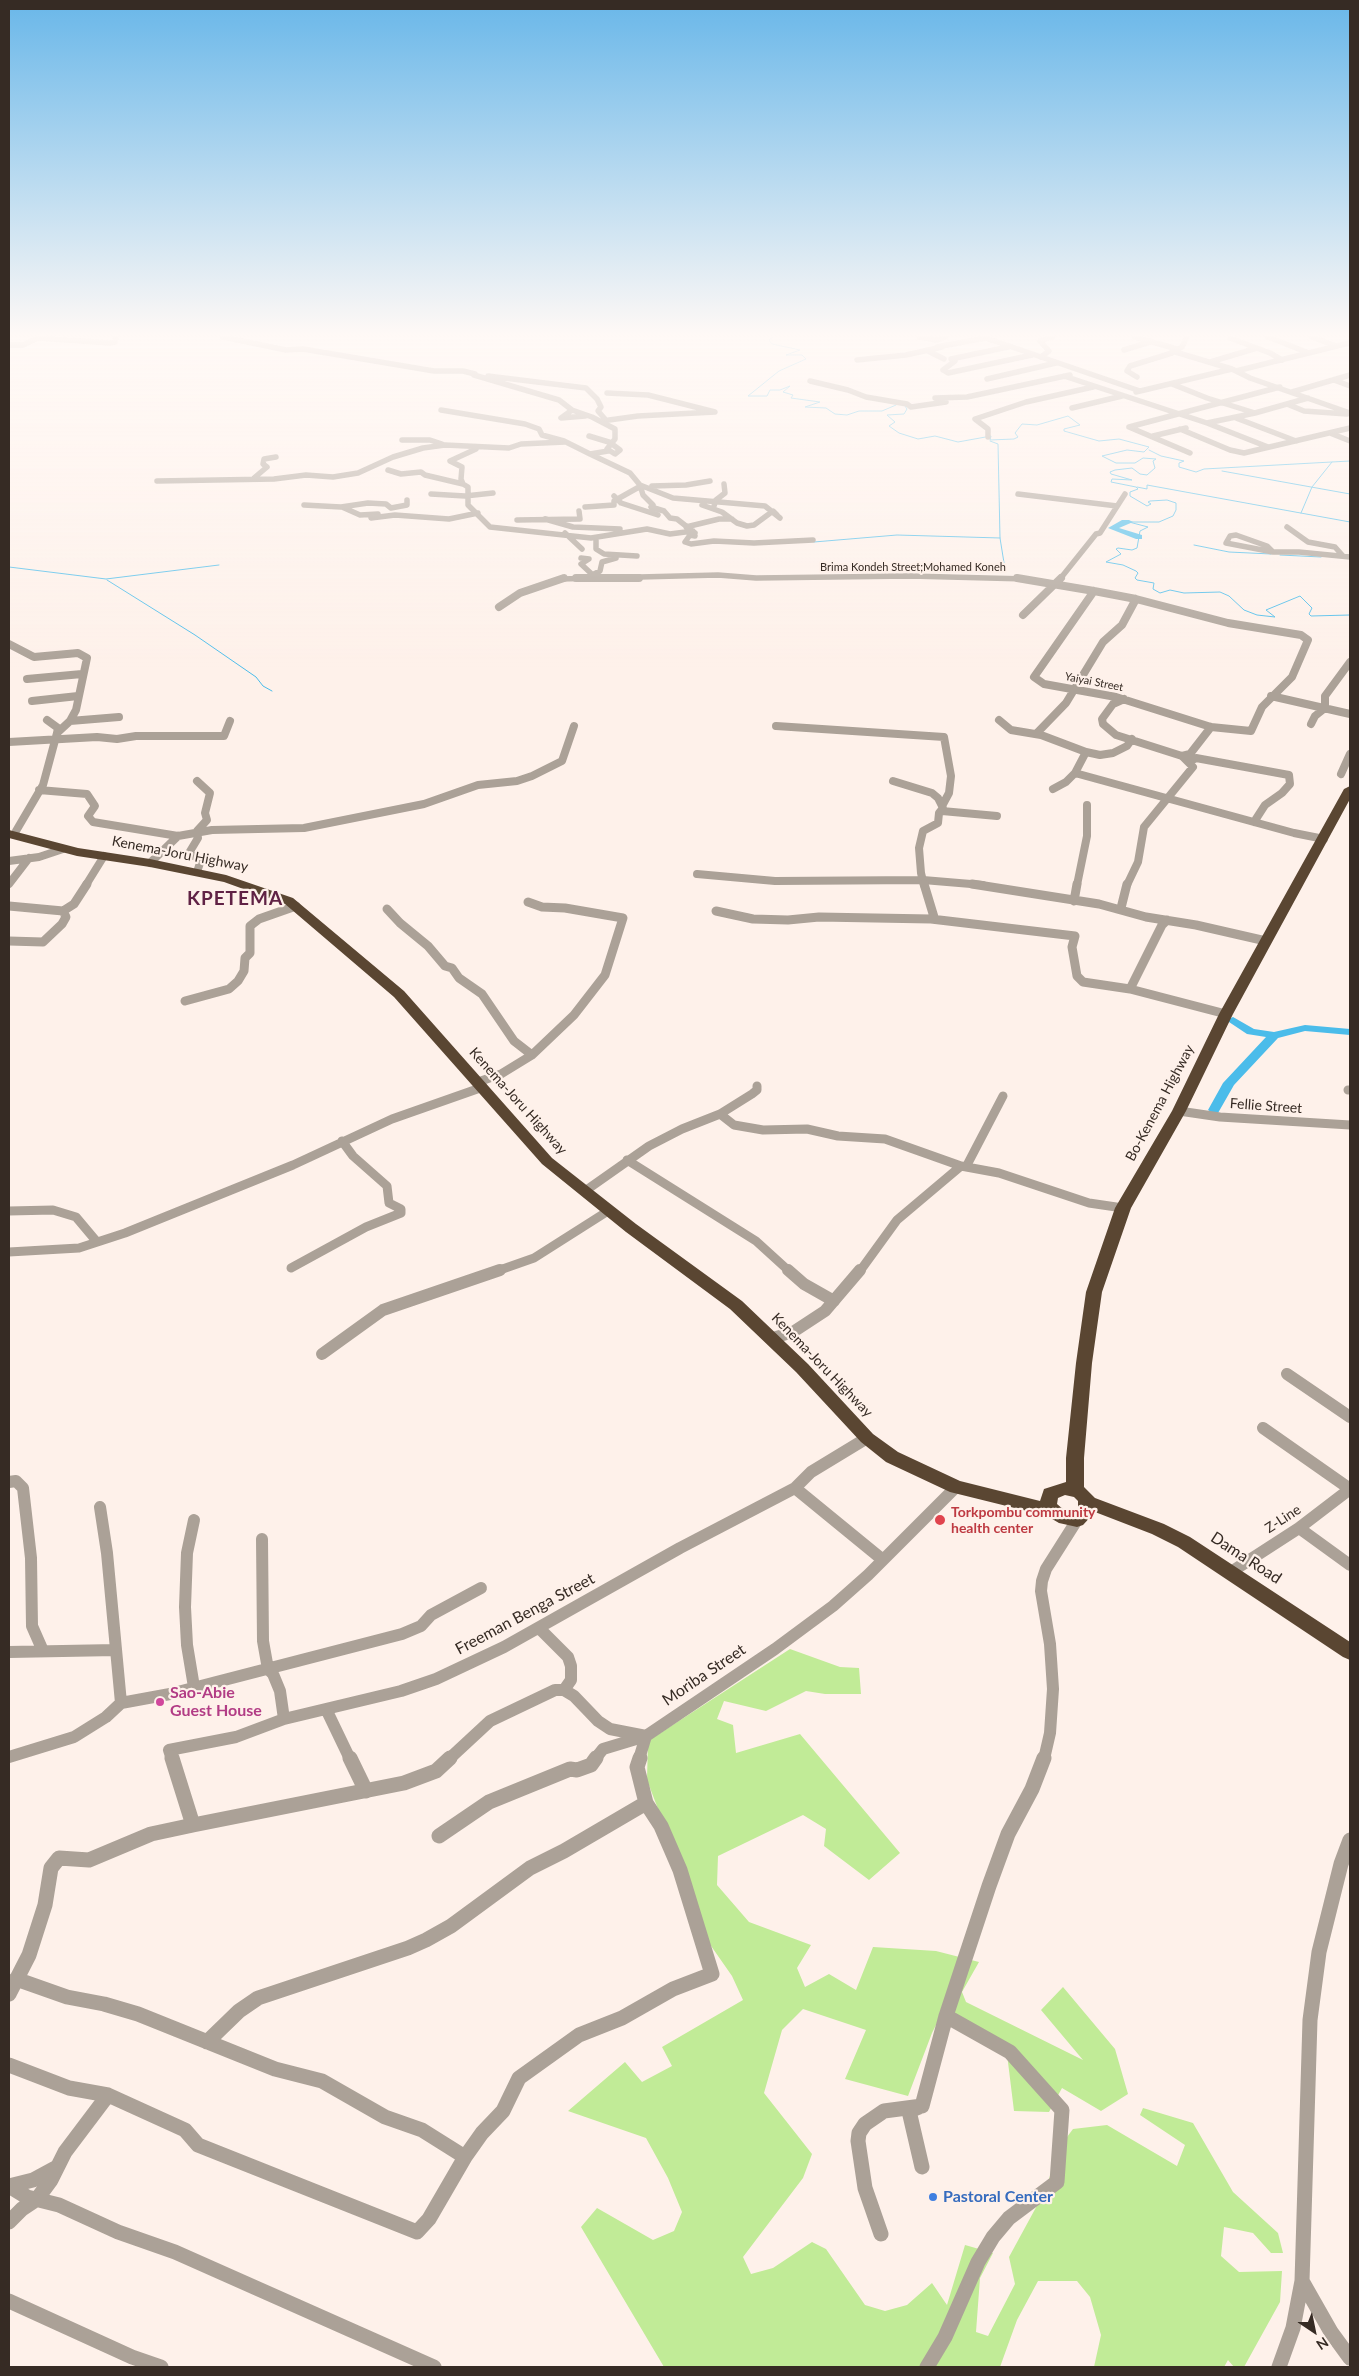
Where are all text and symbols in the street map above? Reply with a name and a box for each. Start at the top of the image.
street label: Brima Kondeh Street;Mohamed Koneh [820,560,1006,574]
street label: Yaiyai Street [1064,670,1124,694]
street label: Kenema-Joru Highway [111,833,249,875]
district label: KPETEMA [186,888,284,910]
street label: Bo-Kenema Highway [1122,1042,1198,1164]
street label: Kenema-Joru Highway [466,1044,570,1158]
street label: Fellie Street [1229,1095,1303,1117]
street label: Kenema-Joru Highway [768,1309,876,1421]
street label: Z-Line [1262,1501,1304,1537]
place label: Torkpombu community health center [951,1504,1095,1536]
marker: Torkpombu community health center [933,1513,947,1527]
street label: Dama Road [1207,1528,1285,1588]
street label: Freeman Benga Street [452,1569,598,1659]
street label: Moriba Street [659,1640,749,1710]
place label: Sao-Abie Guest House [170,1683,262,1721]
marker: Sao-Abie Guest House [154,1696,166,1708]
place label: Pastoral Center [943,2187,1053,2207]
marker: Pastoral Center [927,2191,939,2203]
north arrow [1289,2306,1339,2356]
text: N [1313,2334,1332,2354]

